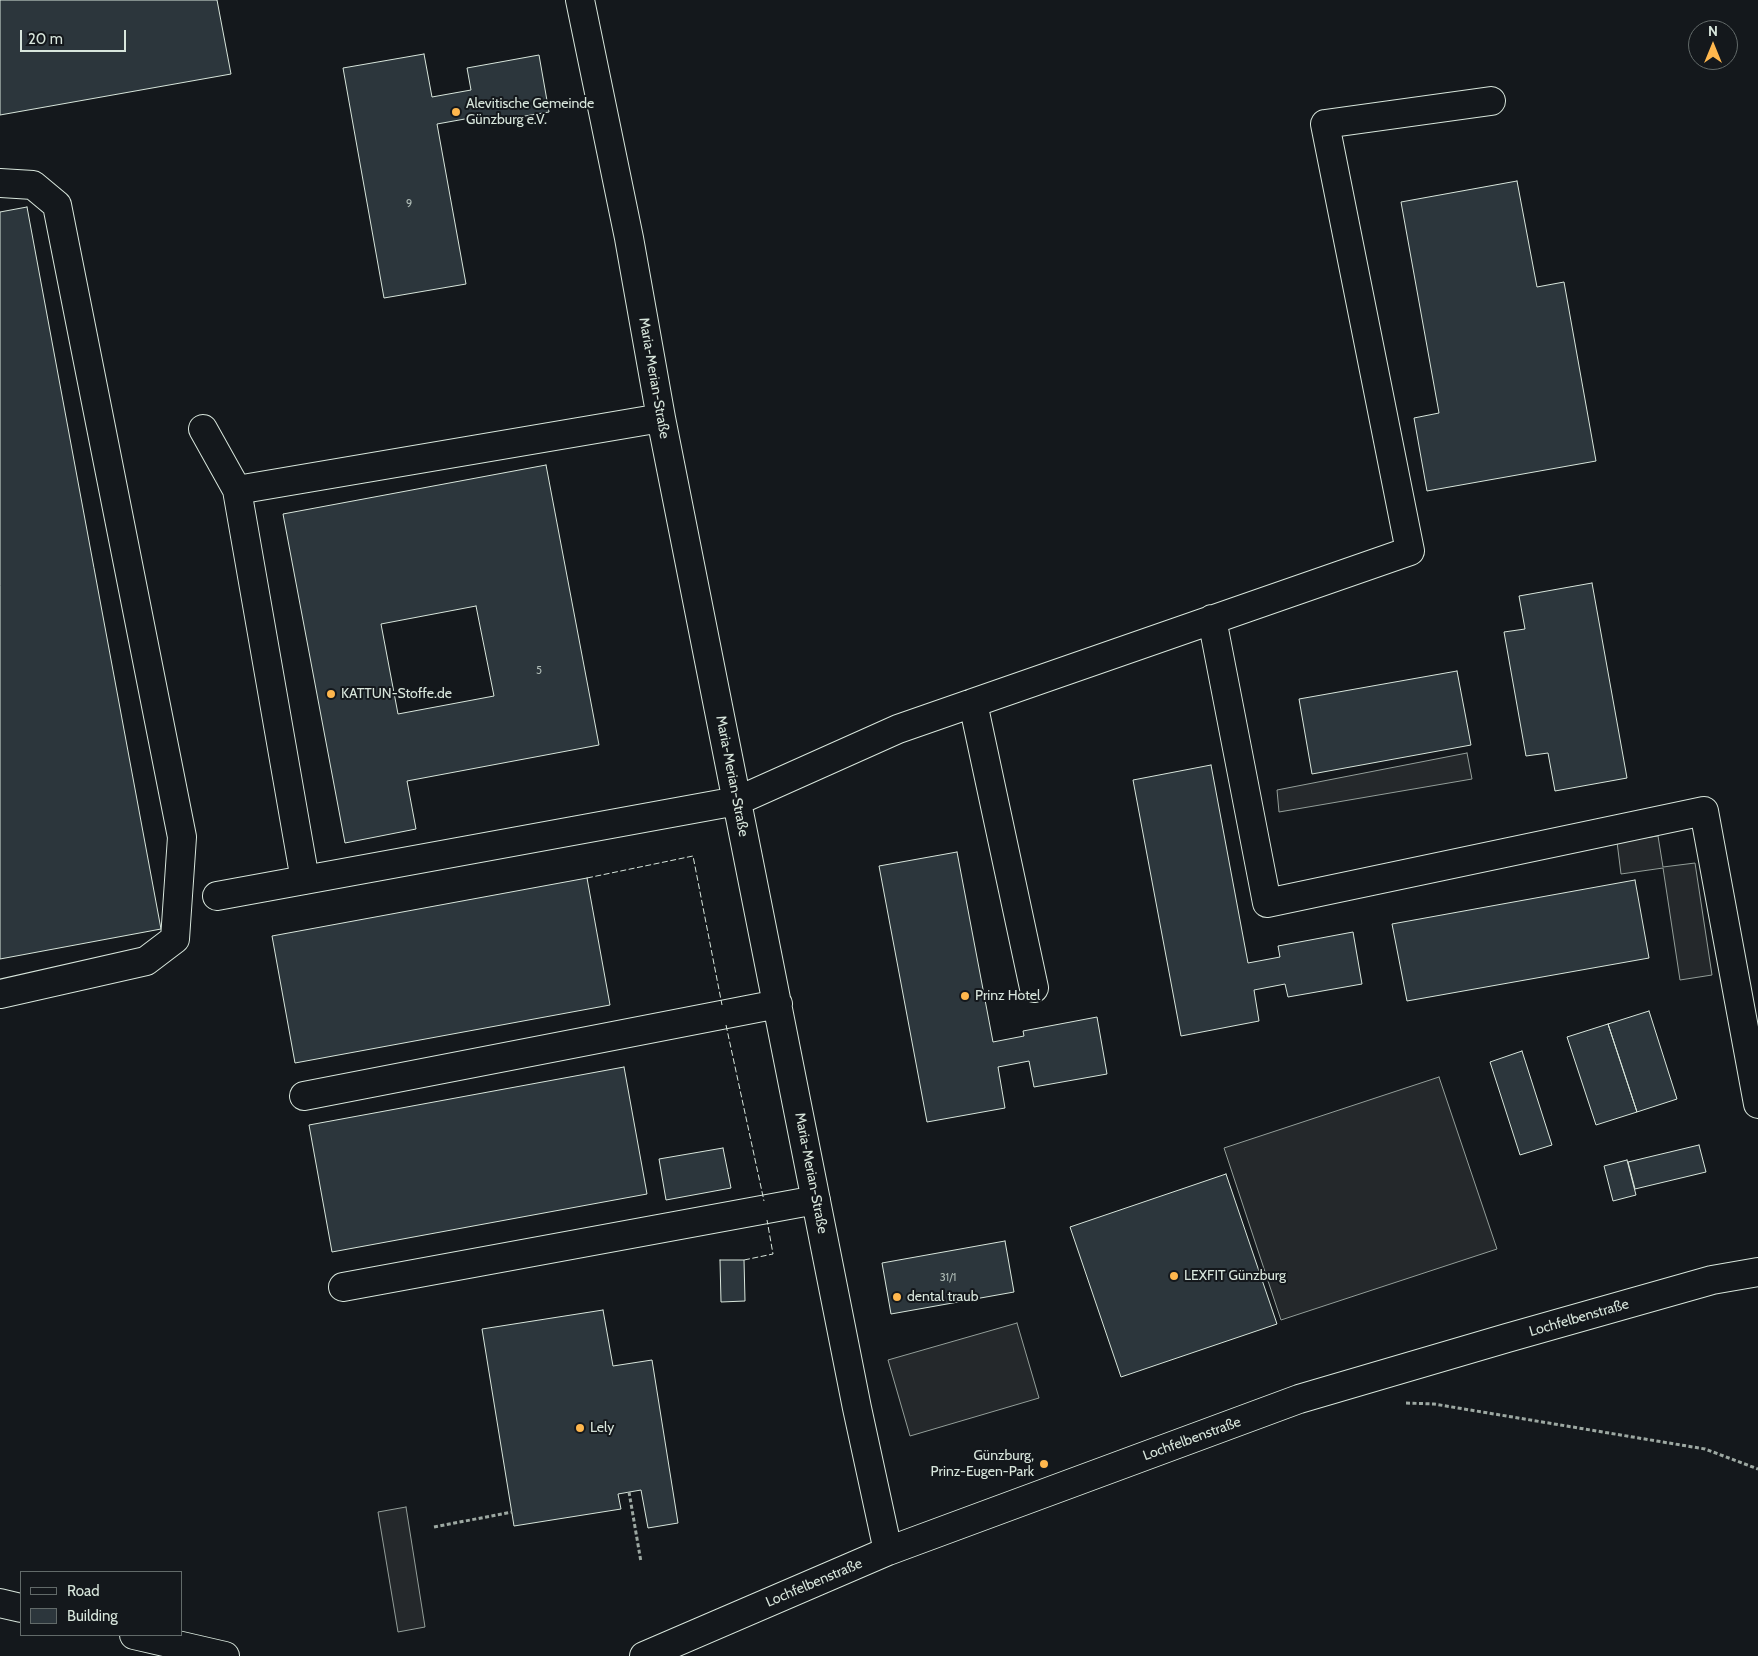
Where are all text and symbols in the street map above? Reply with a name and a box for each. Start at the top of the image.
scale bar [22,20,129,52]
north arrow [1688,20,1738,70]
text: N [1708,22,1718,40]
text: 20 m [28,30,63,48]
place label: Alevitische Gemeinde Günzburg e.V. [466,96,594,128]
marker: Alevitische Gemeinde Günzburg e.V. [450,106,462,118]
house number: 9 [406,197,412,211]
street label: Maria-Merian-Straße [635,316,673,440]
house number: 5 [536,664,542,678]
place label: KATTUN-Stoffe.de [341,686,452,702]
marker: KATTUN-Stoffe.de [325,688,337,700]
street label: Maria-Merian-Straße [712,714,752,838]
place label: Prinz Hotel [975,988,1040,1004]
marker: Prinz Hotel [959,990,971,1002]
street label: Maria-Merian-Straße [791,1111,831,1235]
place label: LEXFIT Günzburg [1184,1268,1286,1284]
marker: LEXFIT Günzburg [1168,1270,1180,1282]
house number: 31/1 [940,1271,956,1285]
place label: dental traub [907,1289,978,1305]
marker: dental traub [891,1291,903,1303]
street label: Lochfelbenstraße [1527,1296,1631,1340]
street label: Lochfelbenstraße [1141,1414,1243,1464]
place label: Lely [590,1420,614,1436]
marker: Lely [574,1422,586,1434]
place label: Günzburg, Prinz-Eugen-Park [931,1448,1034,1480]
marker: Günzburg, Prinz-Eugen-Park [1038,1458,1050,1470]
street label: Lochfelbenstraße [763,1555,865,1611]
legend [20,1571,182,1636]
text: Road [67,1582,100,1600]
text: Building [67,1607,118,1625]

